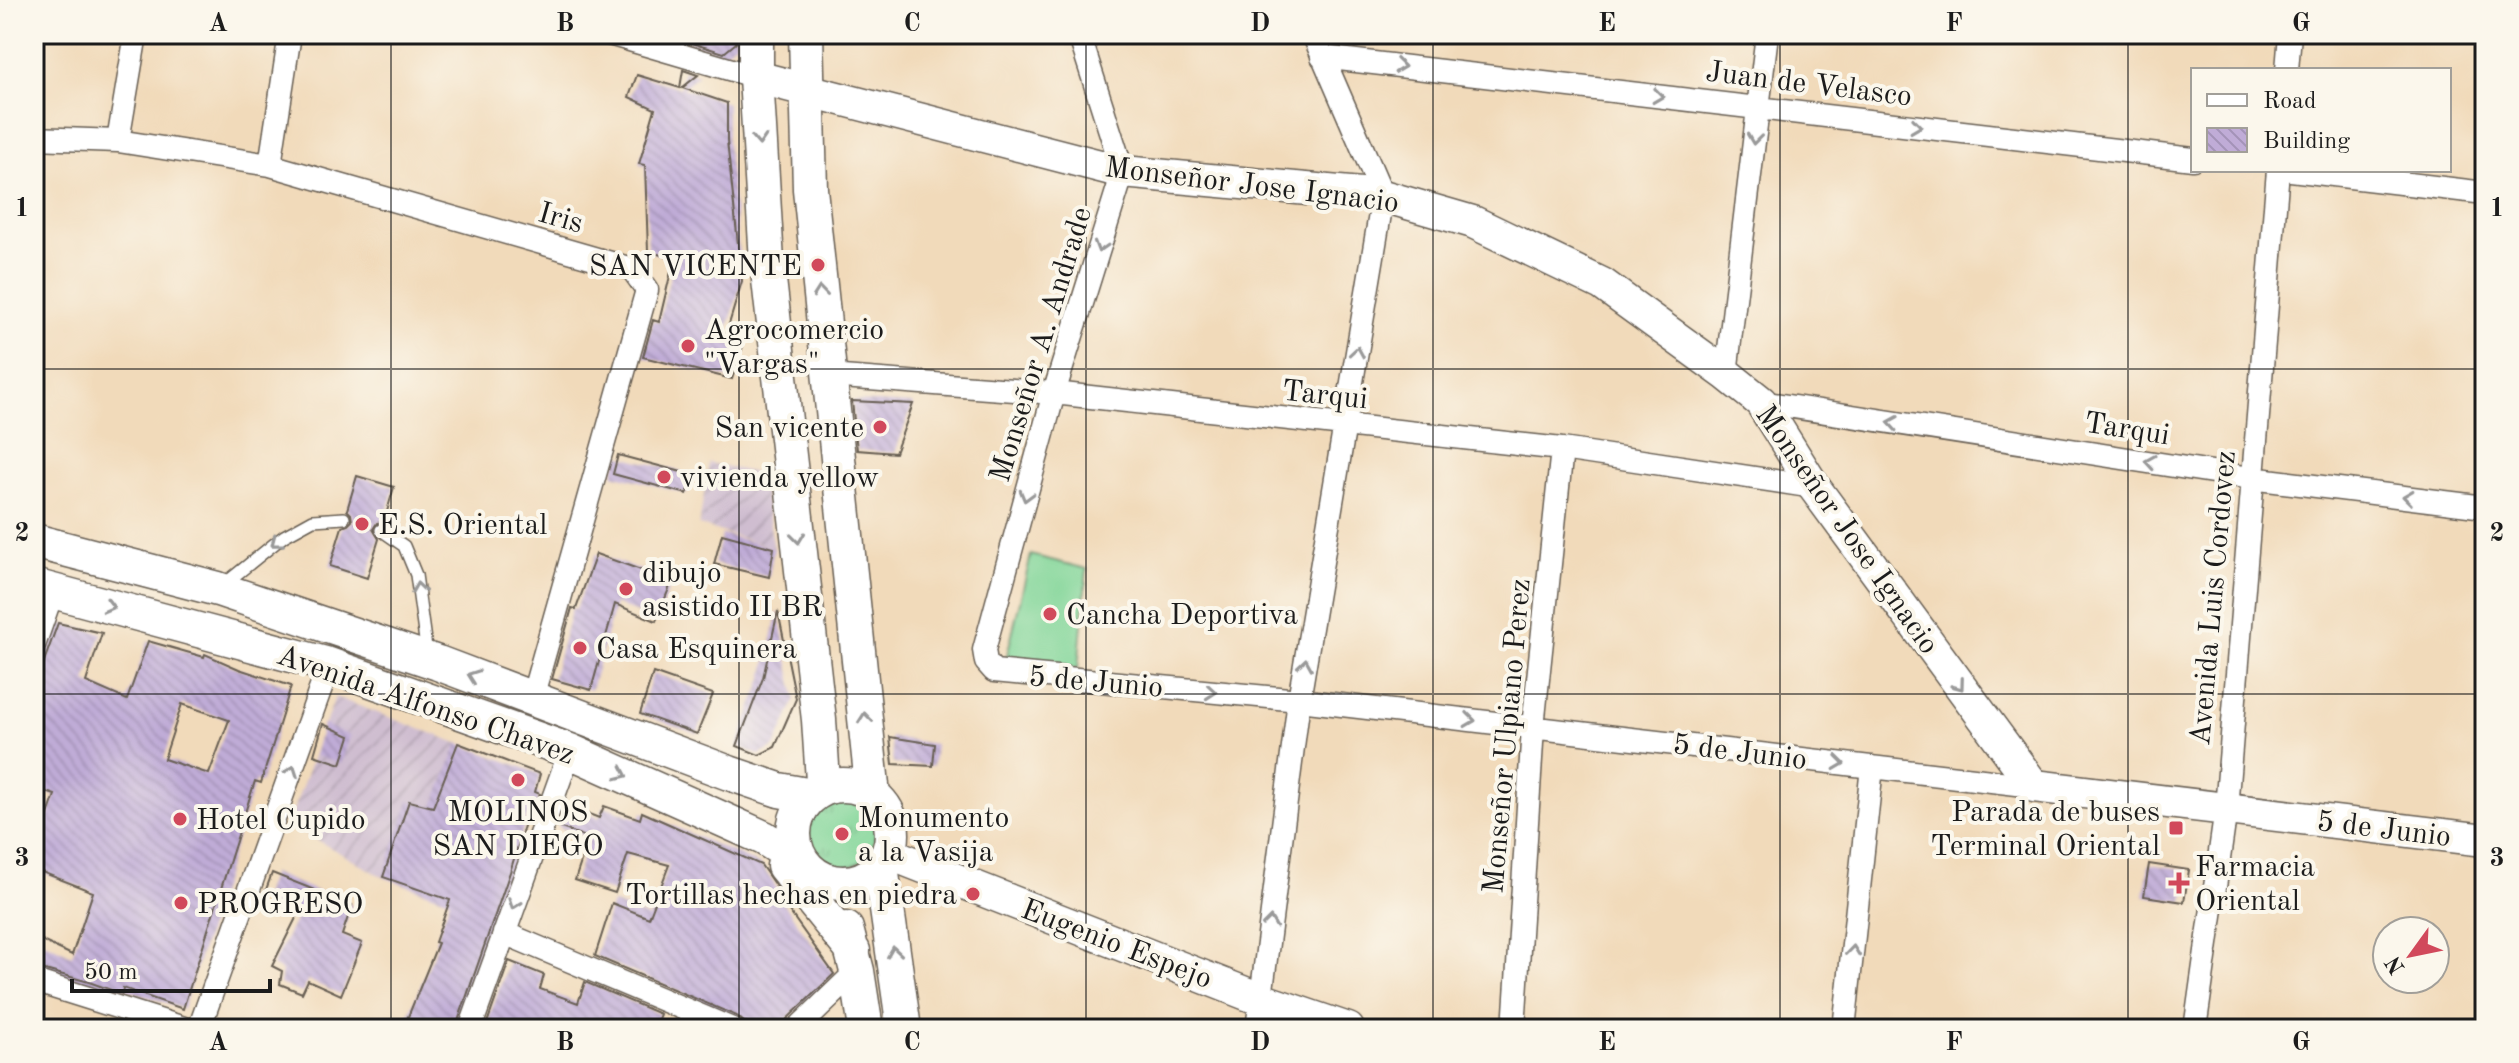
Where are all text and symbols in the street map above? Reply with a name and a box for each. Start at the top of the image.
text: A [208,11,228,37]
text: B [556,11,574,37]
text: C [903,11,921,37]
text: D [1250,11,1270,37]
text: E [1598,11,1616,37]
text: F [1945,11,1963,37]
text: G [2292,11,2310,37]
one-way arrow [1393,57,1407,74]
street label: Juan de Velasco [1704,57,1914,113]
legend [2191,68,2451,172]
one-way arrow [1651,87,1665,104]
text: Road [2263,90,2316,114]
one-way arrow [1910,118,1923,135]
text: Building [2263,130,2350,154]
one-way arrow [1746,133,1763,146]
one-way arrow [751,134,768,147]
street label: Monseñor Jose Ignacio [1103,153,1401,219]
text: 1 [14,196,30,222]
text: 1 [2489,196,2505,222]
street label: Iris [535,198,586,240]
street label: Monseñor A. Andrade [986,203,1098,486]
one-way arrow [1093,239,1109,253]
place label: SAN VICENTE [589,252,802,282]
marker: SAN VICENTE [809,256,827,274]
one-way arrow [812,285,829,298]
place label: Agrocomercio "Vargas" [704,316,884,380]
marker: Agrocomercio "Vargas" [679,337,697,355]
one-way arrow [1348,345,1365,359]
street label: Tarqui [1280,377,1369,415]
street label: Monseñor Jose Ignacio [1749,400,1944,660]
street label: Tarqui [2082,408,2172,452]
place label: San vicente [715,414,864,444]
one-way arrow [1886,415,1900,432]
marker: San vicente [871,418,889,436]
street label: Avenida Luis Cordovez [2186,449,2242,747]
one-way arrow [2143,454,2157,471]
place label: vivienda yellow [680,464,879,494]
marker: vivienda yellow [655,468,673,486]
one-way arrow [1018,488,1035,502]
one-way arrow [2401,489,2414,506]
place label: E.S. Oriental [378,511,547,541]
marker: E.S. Oriental [353,515,371,533]
text: 2 [14,521,30,547]
text: 2 [2489,521,2505,547]
one-way arrow [789,531,806,545]
one-way arrow [270,533,285,547]
place label: dibujo asistido II BR [642,559,823,623]
street label: Monseñor Ulpiano Perez [1479,577,1537,895]
marker: dibujo asistido II BR [617,580,635,598]
one-way arrow [410,581,427,595]
one-way arrow [102,597,116,614]
place label: Cancha Deportiva [1066,601,1298,631]
marker: Cancha Deportiva [1041,605,1059,623]
place label: Casa Esquinera [596,635,797,665]
marker: Casa Esquinera [571,639,589,657]
street label: Avenida Alfonso Chavez [273,641,578,771]
one-way arrow [1296,657,1313,671]
street label: 5 de Junio [1027,662,1164,704]
one-way arrow [467,669,481,686]
one-way arrow [1950,676,1964,690]
one-way arrow [1205,683,1218,700]
one-way arrow [856,711,873,724]
one-way arrow [1464,711,1477,728]
street label: 5 de Junio [1671,730,1809,776]
one-way arrow [1833,754,1846,771]
one-way arrow [282,765,298,779]
one-way arrow [614,765,628,781]
marker: MOLINOS SAN DIEGO [509,771,527,789]
place label: MOLINOS SAN DIEGO [433,798,603,862]
place label: Parada de buses Terminal Oriental [1930,798,2160,862]
place label: Monumento a la Vasija [858,804,1009,868]
place label: Hotel Cupido [196,806,366,836]
street label: 5 de Junio [2315,807,2453,853]
marker: Hotel Cupido [171,810,189,828]
marker: Parada de buses Terminal Oriental [2167,819,2185,837]
marker: Monumento a la Vasija [833,825,851,843]
text: 3 [14,846,30,872]
text: 3 [2489,846,2505,872]
place label: Farmacia Oriental [2195,853,2315,917]
marker: Farmacia Oriental [2170,874,2188,892]
place label: Tortillas hechas en piedra [625,881,957,911]
marker: Tortillas hechas en piedra [964,885,982,903]
place label: PROGRESO [197,890,363,920]
marker: PROGRESO [172,894,190,912]
street label: Eugenio Espejo [1017,895,1216,995]
one-way arrow [508,896,524,910]
one-way arrow [1262,915,1279,928]
north arrow [2371,915,2451,995]
scale bar [72,943,270,993]
one-way arrow [1844,944,1861,957]
one-way arrow [886,945,903,959]
text: N [2382,952,2410,978]
text: 50 m [84,961,138,985]
text: A [208,1030,228,1056]
text: B [556,1030,574,1056]
text: C [903,1030,921,1056]
text: D [1250,1030,1270,1056]
text: E [1598,1030,1616,1056]
text: F [1945,1030,1963,1056]
text: G [2292,1030,2310,1056]

